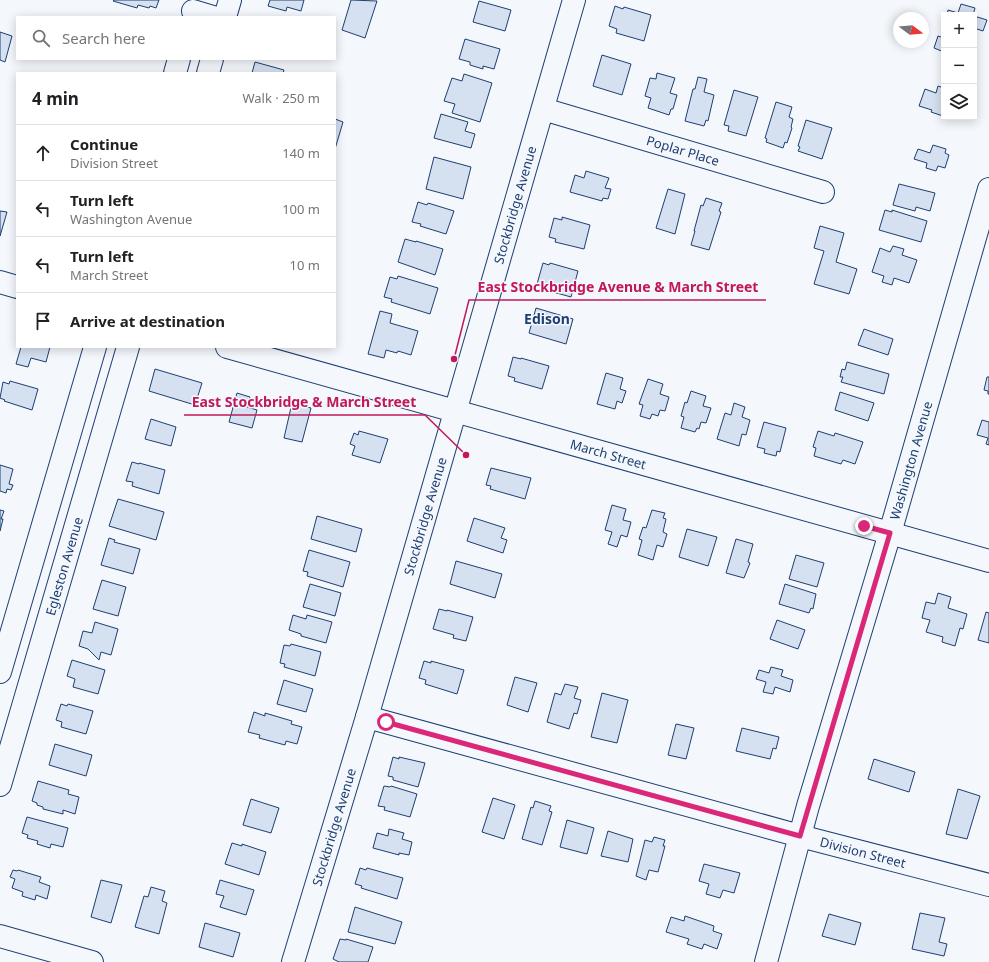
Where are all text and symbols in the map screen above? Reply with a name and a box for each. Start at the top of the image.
north arrow [893,12,929,48]
map controls [941,12,977,120]
button: + [941,12,977,48]
search box [16,16,336,60]
icon: search [30,27,52,49]
text: Search here [62,28,145,48]
button: − [941,48,977,84]
button: layers [941,84,977,120]
text: 4 min [32,87,79,110]
text: Walk · 250 m [242,89,320,107]
street label: Poplar Place [644,131,722,170]
text: Continue [70,134,138,154]
icon: ahead [32,142,54,164]
text: 140 m [282,144,320,162]
street label: Stockbridge Avenue [489,144,540,266]
text: Division Street [70,154,158,172]
text: Turn left [70,190,134,210]
icon: left [32,198,54,220]
text: 100 m [282,200,320,218]
text: Washington Avenue [70,210,192,228]
text: Turn left [70,246,134,266]
icon: left [32,254,54,276]
text: 10 m [290,256,320,274]
text: March Street [70,266,148,284]
callout: East Stockbridge Avenue & March Street [469,274,766,300]
text: East Stockbridge Avenue & March Street [478,277,758,296]
district label: Edison [524,309,570,328]
icon: arrive [32,310,54,332]
text: Arrive at destination [70,311,225,331]
callout: East Stockbridge & March Street [184,389,425,415]
text: East Stockbridge & March Street [192,392,416,411]
street label: Washington Avenue [885,399,936,522]
street label: March Street [568,435,649,473]
street label: Stockbridge Avenue [399,455,451,577]
street label: Egleston Avenue [41,515,87,618]
route end [855,517,873,535]
route start [377,713,395,731]
street label: Stockbridge Avenue [308,766,360,888]
street label: Division Street [818,833,908,872]

